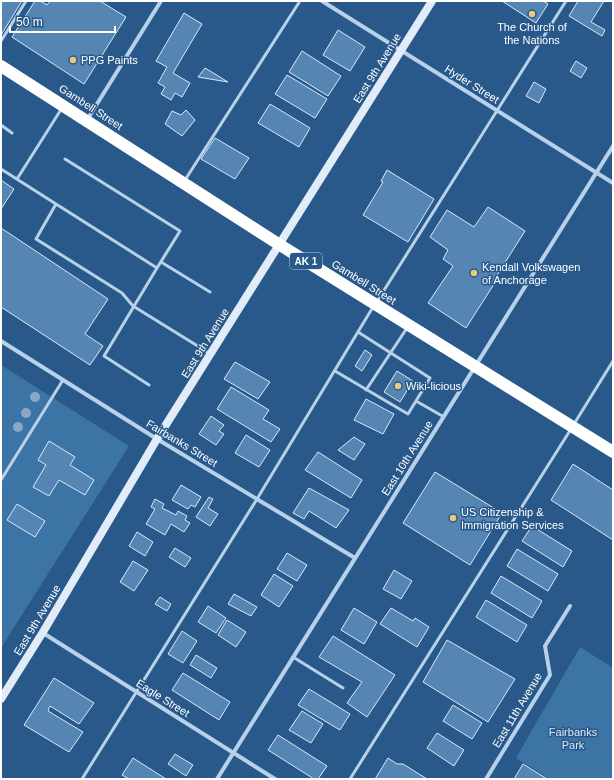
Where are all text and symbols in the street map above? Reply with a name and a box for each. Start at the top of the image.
scale bar [10,8,115,34]
marker: The Church of the Nations [527,9,537,19]
text: 50 m [16,15,43,29]
place label: The Church of the Nations [497,21,568,46]
street label: East 9th Avenue [351,31,403,105]
place label: PPG Paints [81,54,138,66]
marker: PPG Paints [68,55,78,65]
street label: Hyder Street [443,63,501,105]
street label: Gambell Street [57,82,125,132]
road number: AK 1 [290,253,322,269]
street label: Gambell Street [330,257,398,307]
place label: Kendall Volkswagen of Anchorage [482,261,580,286]
marker: Kendall Volkswagen of Anchorage [469,268,479,278]
street label: East 9th Avenue [179,306,231,380]
place label: Wiki-licious [406,380,462,392]
marker: Wiki-licious [393,381,403,391]
street label: Fairbanks Street [144,417,220,469]
street label: East 10th Avenue [379,418,435,498]
place label: US Citizenship & Immigration Services [461,506,564,531]
marker: US Citizenship & Immigration Services [448,513,458,523]
street label: East 9th Avenue [11,583,63,657]
street label: East 11th Avenue [490,670,544,750]
street label: Eagle Street [134,677,192,719]
park label: Fairbanks Park [549,726,598,751]

